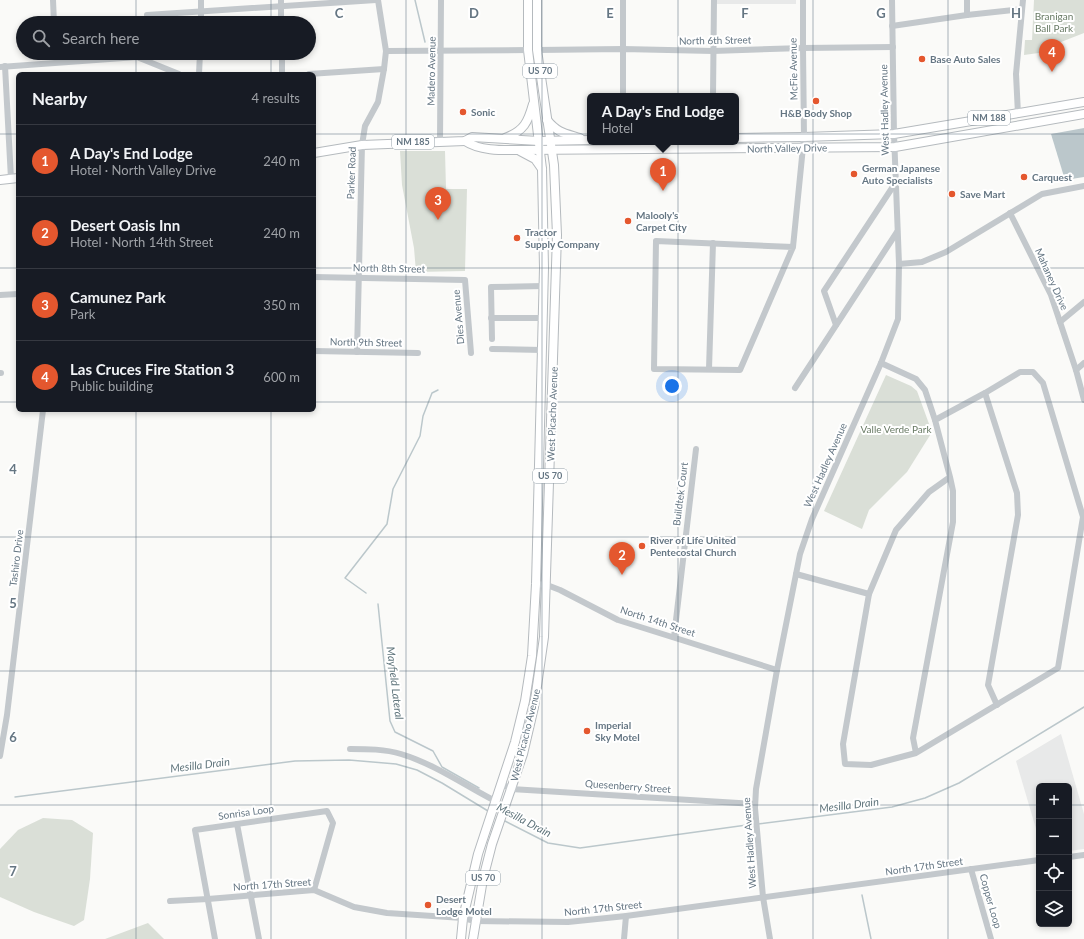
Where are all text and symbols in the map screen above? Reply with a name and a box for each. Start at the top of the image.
text: C [335,5,344,21]
text: D [469,5,479,21]
text: E [606,5,614,21]
text: F [741,5,749,21]
text: G [876,5,886,21]
text: H [1011,5,1021,21]
park label: Branigan Ball Park [1035,10,1074,34]
search box [16,16,316,60]
icon: search [30,27,52,49]
text: Search here [62,29,139,47]
street label: North 6th Street [679,33,752,47]
street label: Madero Avenue [424,36,438,106]
street label: McFie Avenue [786,38,800,100]
pin: 4 [1039,39,1065,72]
place label: Base Auto Sales [930,53,1001,65]
marker: Base Auto Sales [917,54,927,64]
road number: US 70 [523,64,557,78]
street label: West Hadley Avenue [877,64,891,156]
text: Nearby [32,88,87,109]
text: 4 results [252,90,300,106]
popup [587,93,739,145]
marker: H&B Body Shop [811,96,821,106]
text: A Day's End Lodge [602,102,724,120]
place label: Sonic [471,106,495,118]
marker: Sonic [458,107,468,117]
place label: H&B Body Shop [780,107,852,119]
road number: NM 188 [968,111,1010,125]
text: Hotel [602,120,633,136]
road number: NM 185 [392,135,434,149]
street label: North Valley Drive [747,141,827,155]
text: A Day's End Lodge [70,144,193,162]
street label: Parker Road [344,146,358,200]
text: 1 [41,153,49,169]
text: 240 m [263,153,300,169]
pin: 1 [650,158,676,191]
text: Hotel · North Valley Drive [70,162,216,178]
place label: German Japanese Auto Specialists [861,162,941,186]
marker: German Japanese Auto Specialists [849,169,859,179]
place label: Carquest [1032,171,1072,183]
marker: Carquest [1019,172,1029,182]
pin: 3 [425,187,451,220]
place label: Save Mart [960,188,1005,200]
marker: Save Mart [947,189,957,199]
place label: Malooly's Carpet City [636,209,687,233]
text: Desert Oasis Inn [70,216,180,234]
marker: Malooly's Carpet City [623,216,633,226]
text: 2 [41,225,49,241]
text: 240 m [263,225,300,241]
place label: Tractor Supply Company [525,226,600,250]
marker: Tractor Supply Company [512,233,522,243]
text: Hotel · North 14th Street [70,234,213,250]
street label: Mahaney Drive [1033,246,1071,312]
street label: North 8th Street [353,261,426,275]
text: Camunez Park [70,288,166,306]
street label: Dies Avenue [450,289,466,345]
text: 3 [41,297,49,313]
text: 350 m [263,297,300,313]
text: Park [70,306,95,322]
street label: North 9th Street [330,335,403,349]
text: Las Cruces Fire Station 3 [70,360,234,378]
street label: West Picacho Avenue [544,366,560,462]
text: 4 [41,369,49,385]
text: 600 m [263,369,300,385]
your location [662,376,682,396]
text: Public building [70,378,153,394]
street label: West Hadley Avenue [801,421,849,509]
park label: Valle Verde Park [861,423,932,435]
text: 4 [9,461,17,477]
street label: Buildtek Court [670,461,690,526]
road number: US 70 [533,469,567,483]
street label: Tashiro Drive [7,529,25,587]
place label: River of Life United Pentecostal Church [650,534,737,558]
marker: River of Life United Pentecostal Church [637,541,647,551]
pin: 2 [609,542,635,575]
text: 5 [9,595,17,611]
street label: North 14th Street [619,603,697,639]
water label: Mayfield Lateral [385,646,406,721]
street label: West Picacho Avenue [508,687,542,783]
place label: Imperial Sky Motel [595,719,640,743]
marker: Imperial Sky Motel [582,726,592,736]
text: 6 [9,729,17,745]
water label: Mesilla Drain [169,754,231,775]
street label: Quesenberry Street [585,777,672,795]
map controls [1036,783,1072,927]
button: + [1036,783,1072,819]
water label: Mesilla Drain [818,794,880,815]
street label: West Hadley Avenue [740,797,758,889]
water label: Mesilla Drain [495,800,554,839]
street label: Sonrisa Loop [217,802,275,822]
button: − [1036,819,1072,855]
street label: North 17th Street [884,855,964,877]
button: locate [1036,855,1072,891]
text: 7 [9,863,17,879]
road number: US 70 [466,871,500,885]
street label: Copper Loop [977,872,1005,930]
street label: North 17th Street [233,875,312,893]
button: layers [1036,891,1072,927]
place label: Desert Lodge Motel [436,893,492,917]
street label: North 17th Street [564,898,643,918]
marker: Desert Lodge Motel [423,900,433,910]

